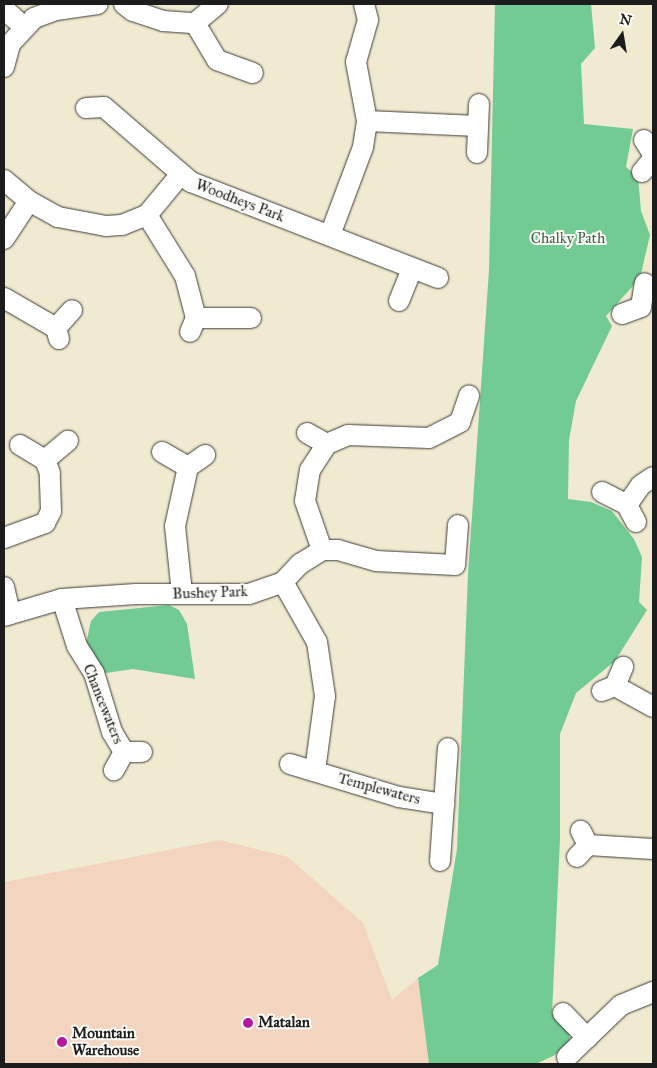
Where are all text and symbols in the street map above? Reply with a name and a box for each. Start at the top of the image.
north arrow [597,10,647,60]
text: N [618,10,633,30]
street label: Woodheys Park [193,176,287,226]
park label: Chalky Path [531,230,605,248]
street label: Bushey Park [172,583,248,603]
street label: Chancewaters [79,662,127,746]
street label: Templewaters [336,769,422,809]
place label: Matalan [258,1014,310,1032]
marker: Matalan [242,1017,254,1029]
place label: Mountain Warehouse [72,1024,139,1059]
marker: Mountain Warehouse [56,1036,68,1048]

